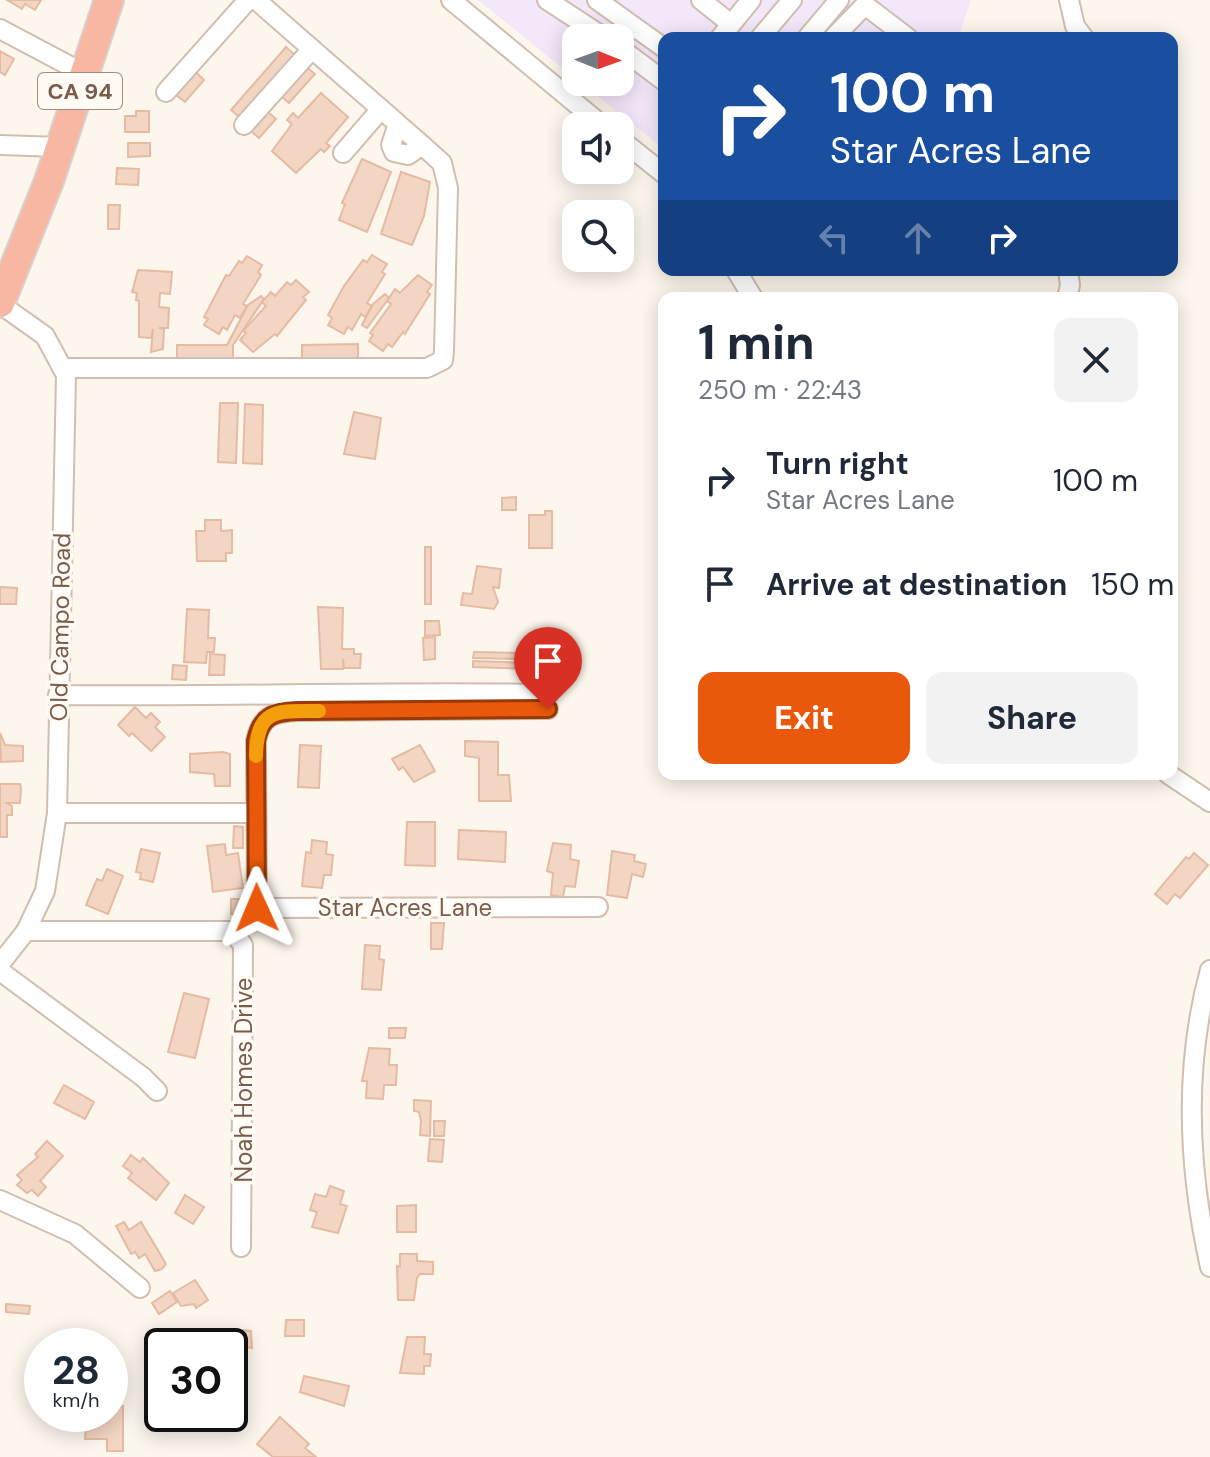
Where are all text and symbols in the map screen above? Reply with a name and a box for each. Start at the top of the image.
north arrow [562,24,634,96]
map controls [562,24,634,272]
text: 100 m [830,56,995,129]
icon: right [698,64,802,168]
road number: CA 94 [38,73,122,109]
button: sound [562,112,634,184]
text: Star Acres Lane [830,127,1091,174]
button: search [562,200,634,272]
icon: left [812,216,856,260]
icon: ahead [896,216,940,260]
icon: right [980,216,1024,260]
text: 1 min [698,311,815,374]
button: close [1054,318,1138,402]
text: 250 m · 22:43 [698,373,862,407]
text: Turn right [766,444,909,483]
icon: right [698,458,742,502]
text: 100 m [1053,461,1138,500]
text: Star Acres Lane [766,483,955,517]
street label: Old Campo Road [43,532,77,722]
icon: arrive [698,562,742,606]
text: Arrive at destination [766,565,1067,604]
text: 150 m [1091,565,1174,604]
pin [514,627,582,709]
icon: arrive [526,639,570,683]
button: Exit [698,672,910,764]
button: Share [926,672,1138,764]
position arrow [215,866,299,950]
street label: Star Acres Lane [318,892,492,923]
street label: Noah Homes Drive [228,978,259,1182]
speed limit sign: 30 [144,1328,248,1432]
text: 28 [52,1344,100,1396]
text: km/h [52,1387,100,1413]

